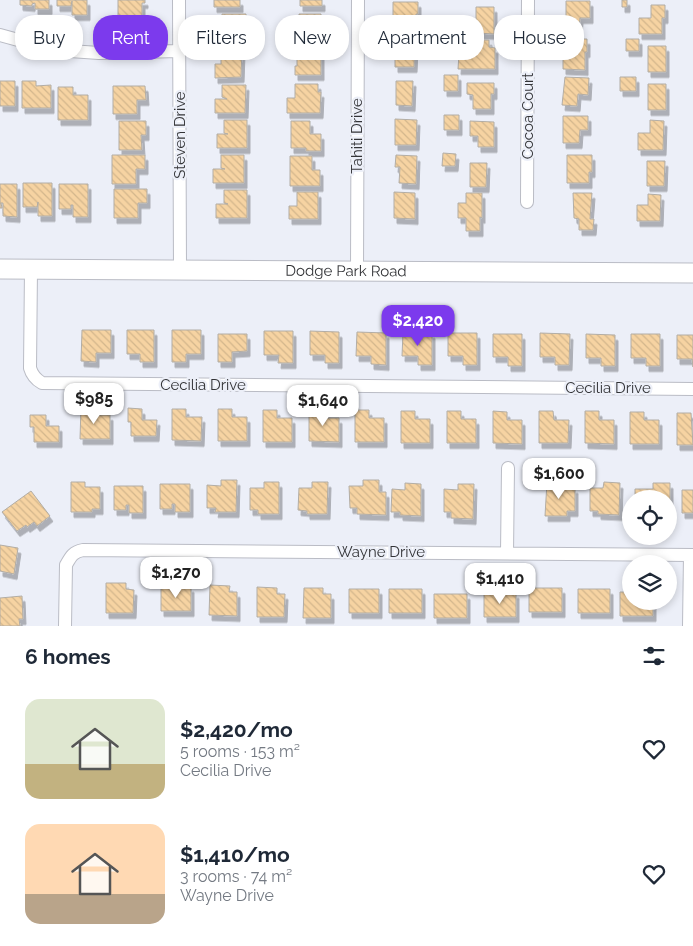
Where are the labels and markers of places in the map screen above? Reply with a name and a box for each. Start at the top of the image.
pin: $2,420 [377,304,459,347]
pin: $985 [64,382,124,425]
pin: $1,640 [282,384,364,427]
pin: $1,600 [518,458,600,500]
pin: $1,270 [135,556,217,599]
pin: $1,410 [459,562,541,605]

